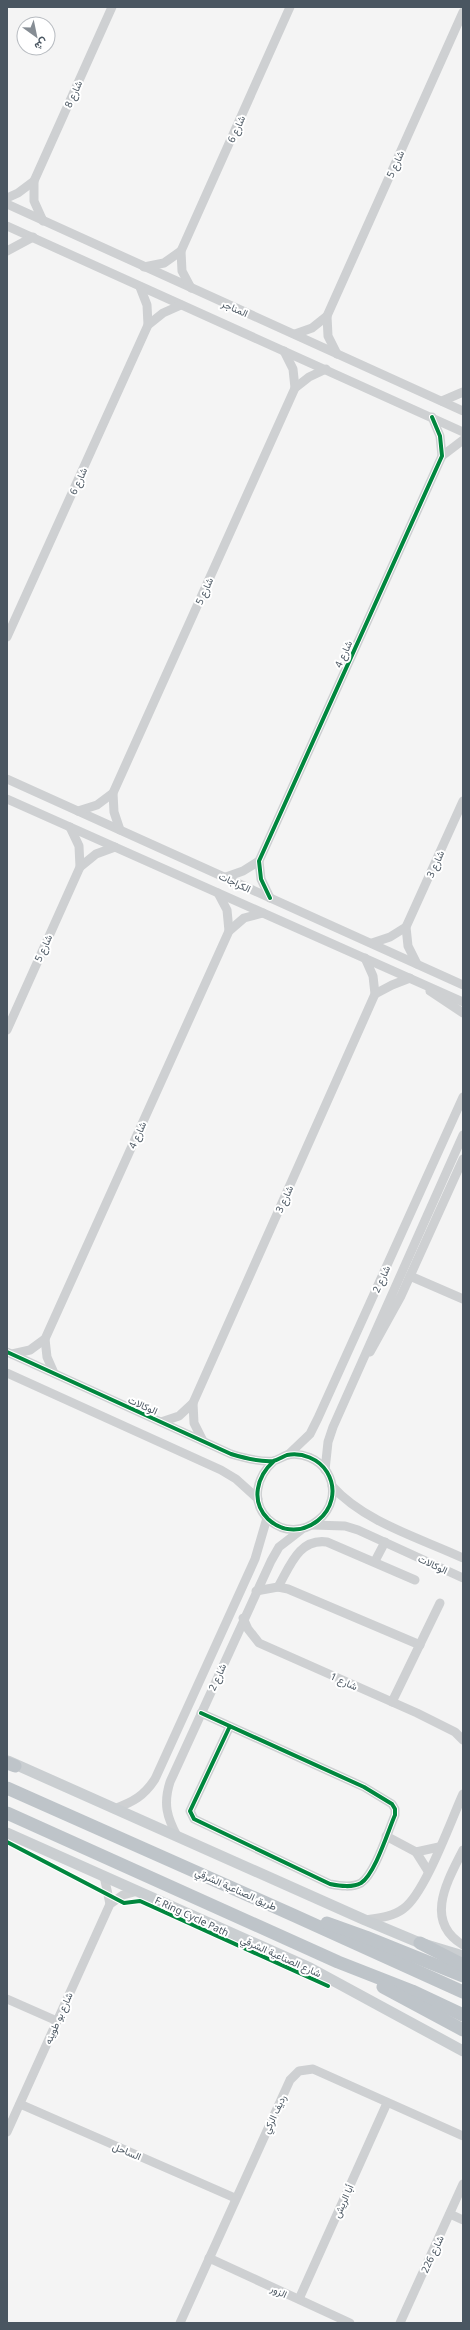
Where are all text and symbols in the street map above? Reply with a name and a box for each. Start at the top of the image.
north arrow [16,16,56,56]
text: ش [32,35,51,55]
street label: شارع 8 [61,78,85,110]
street label: شارع 6 [224,113,248,145]
street label: شارع 5 [383,148,407,180]
street label: المناجر [219,296,250,320]
street label: شارع 6 [66,465,90,497]
street label: شارع 5 [192,575,216,607]
street label: شارع 4 [331,638,355,670]
street label: شارع 3 [423,848,447,880]
street label: الكراجات [217,868,253,896]
street label: شارع 5 [31,932,55,964]
street label: شارع 4 [125,1119,149,1151]
street label: شارع 3 [272,1183,296,1215]
street label: شارع 2 [369,1263,393,1295]
street label: الوكالات [126,1392,160,1418]
street label: الوكالات [416,1551,450,1577]
street label: شارع 2 [205,1661,229,1693]
street label: شارع 1 [328,1669,360,1693]
street label: طريق الصناعية الشرقي [192,1865,280,1915]
street label: F Ring Cycle Path [153,1893,231,1939]
street label: شارع الصناعية الشرقي [238,1932,324,1982]
street label: شارع بو طوينه [40,1990,76,2046]
street label: رديف الركي [259,2092,291,2137]
street label: الساحل [111,2139,143,2163]
street label: أبا الريش [329,2182,357,2220]
street label: شارع 226 [417,2233,447,2275]
street label: الزور [268,2281,290,2301]

